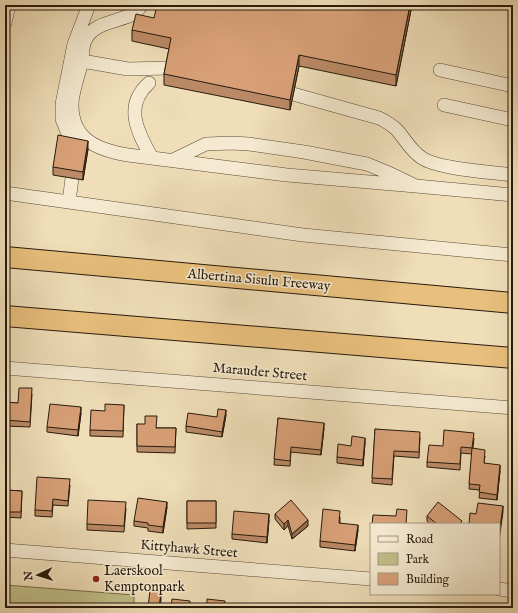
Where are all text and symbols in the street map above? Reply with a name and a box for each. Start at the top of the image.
street label: Albertina Sisulu Freeway [186,265,331,295]
street label: Marauder Street [212,359,308,385]
legend [370,523,500,595]
text: Road [406,532,434,547]
street label: Kittyhawk Street [139,536,239,562]
text: Park [406,552,429,567]
north arrow [18,555,58,595]
place label: Laerskool Kemptonpark [104,562,185,596]
text: N [22,570,36,582]
text: Building [406,572,450,587]
marker: Laerskool Kemptonpark [91,574,101,584]

